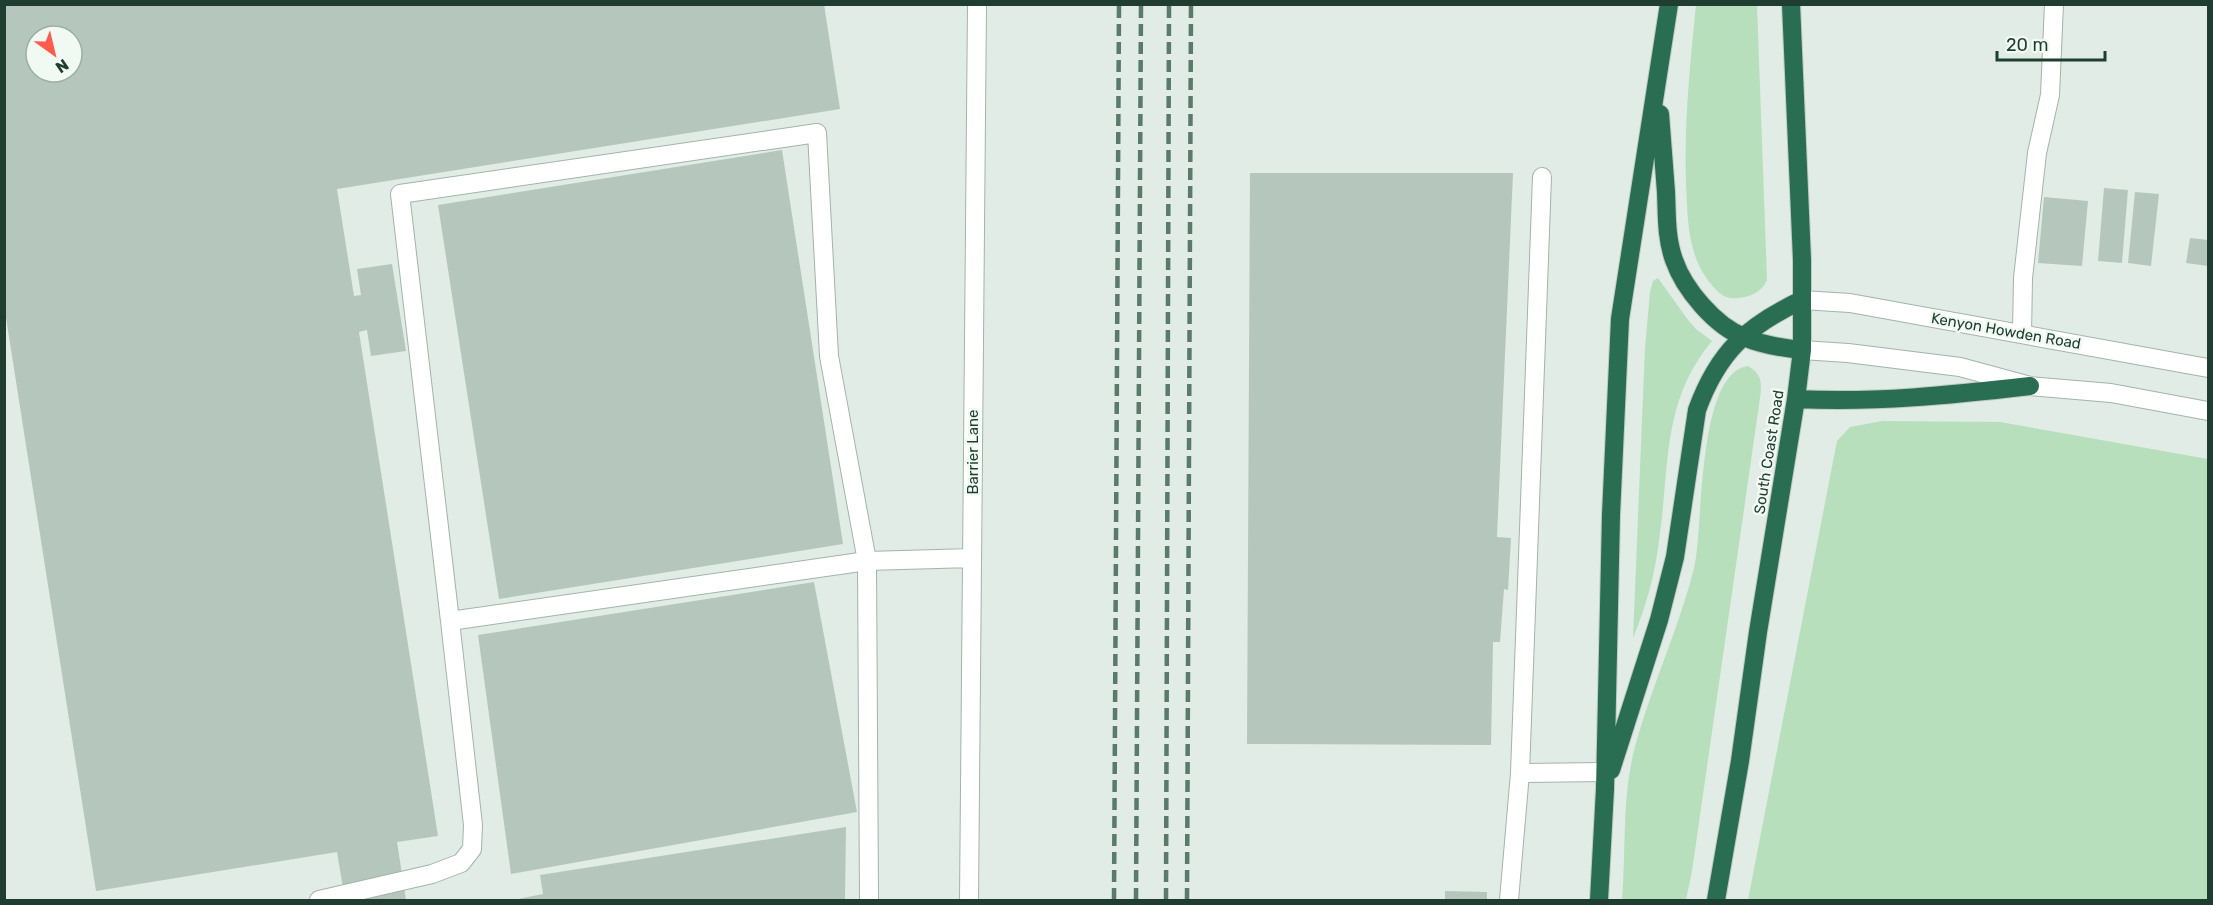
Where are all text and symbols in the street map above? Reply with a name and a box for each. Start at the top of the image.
north arrow [24,24,84,84]
scale bar [1997,24,2105,62]
text: 20 m [2006,34,2048,56]
text: N [52,55,72,77]
street label: Kenyon Howden Road [1930,309,2082,353]
street label: South Coast Road [1750,389,1788,515]
street label: Barrier Lane [964,410,982,494]

